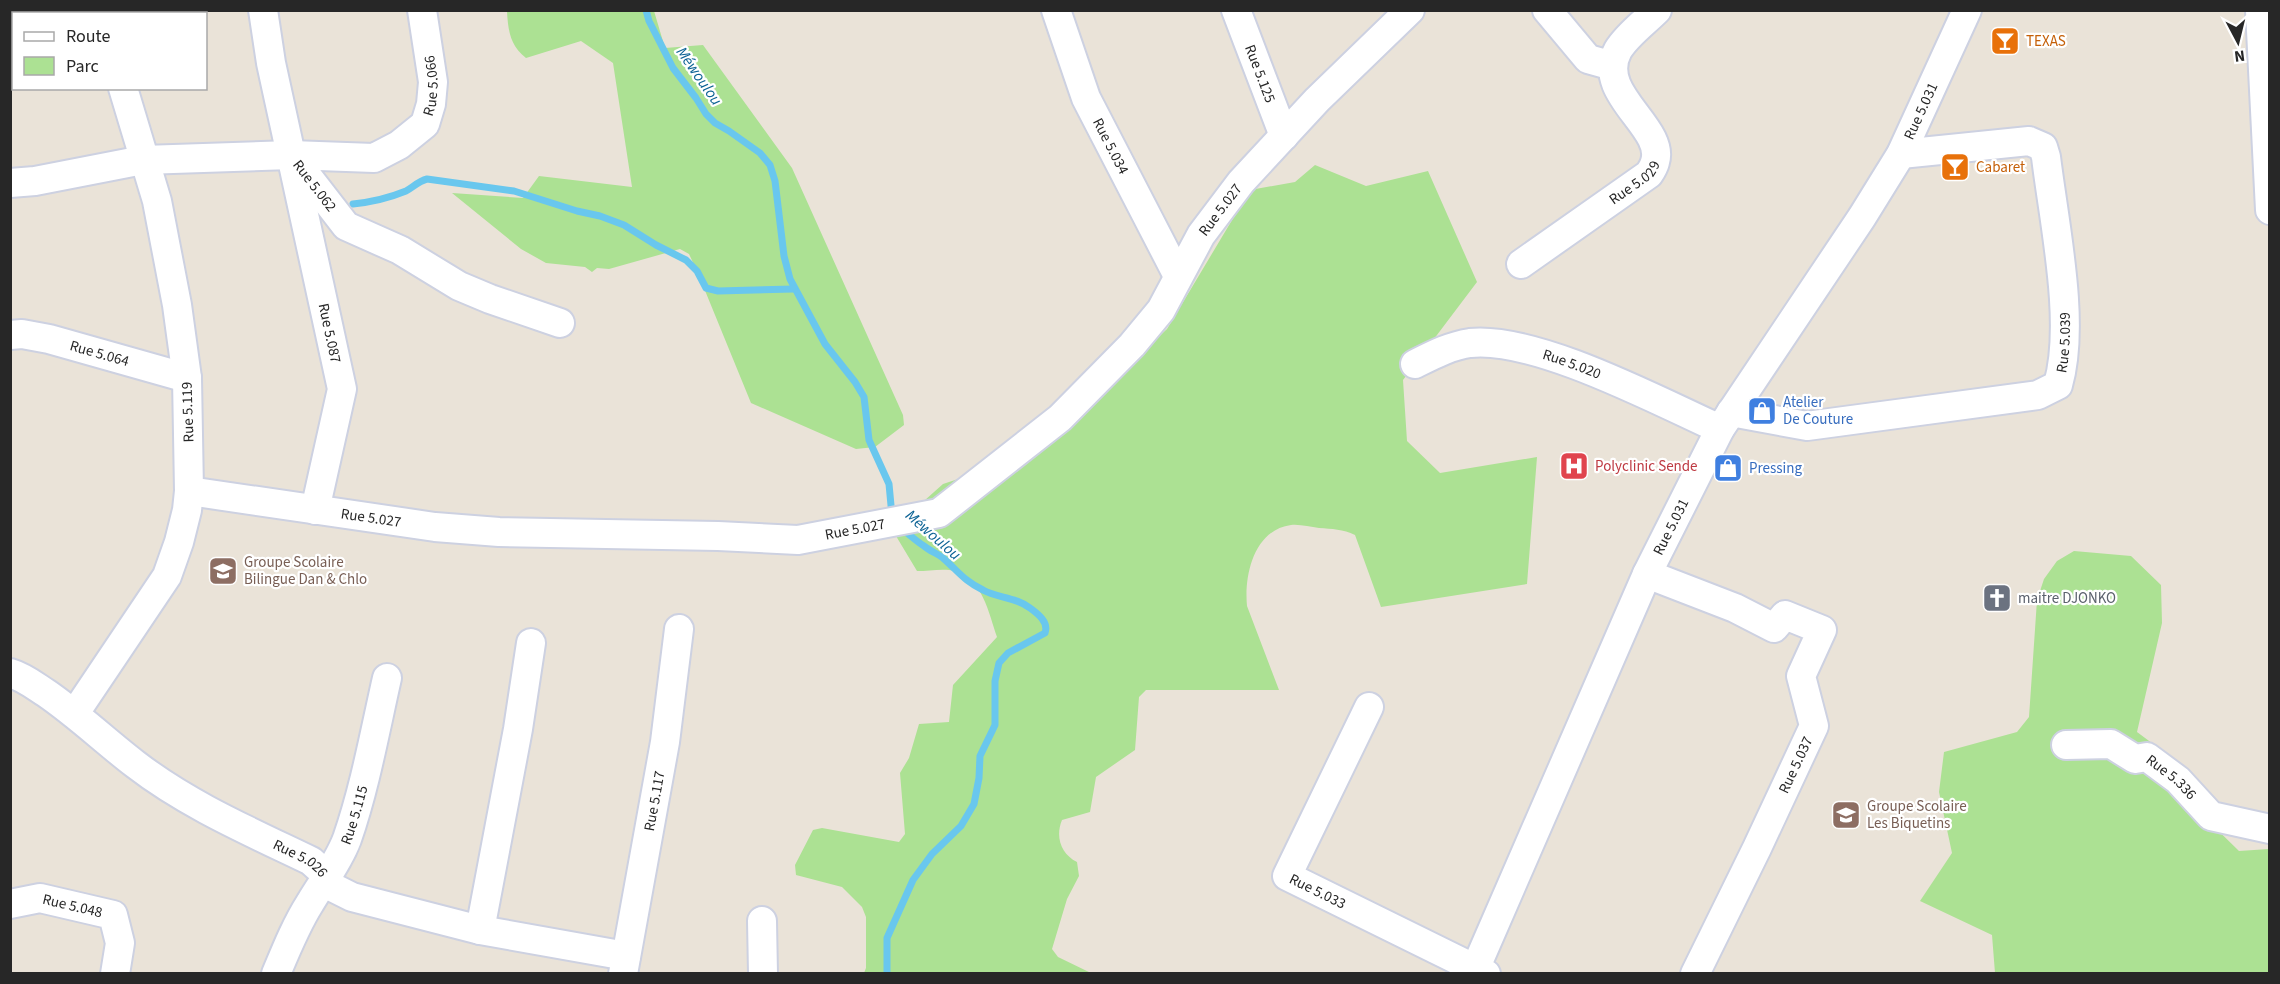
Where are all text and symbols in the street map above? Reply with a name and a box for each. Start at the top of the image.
legend [12,12,207,90]
north arrow [2208,12,2268,72]
text: Route [66,24,110,49]
bar icon: TEXAS [1989,25,2021,57]
place label: TEXAS [2026,31,2066,52]
street label: Rue 5.125 [1240,41,1281,106]
water label: Méwoulou [671,42,727,110]
text: N [2233,44,2246,67]
text: Parc [66,54,99,79]
street label: Rue 5.066 [418,54,444,118]
street label: Rue 5.031 [1898,79,1943,143]
street label: Rue 5.034 [1088,114,1134,178]
bar icon: Cabaret [1939,151,1971,183]
street label: Rue 5.062 [288,155,342,216]
place label: Cabaret [1976,157,2025,178]
street label: Rue 5.029 [1605,158,1665,210]
street label: Rue 5.027 [1193,179,1247,240]
street label: Rue 5.087 [313,301,347,365]
street label: Rue 5.039 [2051,312,2075,374]
street label: Rue 5.064 [67,335,132,372]
street label: Rue 5.020 [1540,344,1604,384]
street label: Rue 5.119 [176,381,200,443]
place label: Atelier De Couture [1783,392,1853,430]
shop icon: Atelier De Couture [1746,395,1778,427]
hospital icon: Polyclinic Sende [1558,450,1590,482]
shop icon: Pressing [1712,452,1744,484]
place label: Polyclinic Sende [1595,456,1698,477]
place label: Pressing [1749,458,1802,479]
street label: Rue 5.031 [1648,495,1694,559]
street label: Rue 5.027 [339,503,403,532]
water label: Méwoulou [900,505,966,565]
street label: Rue 5.027 [823,513,887,545]
place label: Groupe Scolaire Bilingue Dan & Chlo [244,552,367,590]
school or university icon: Groupe Scolaire Bilingue Dan & Chlo [207,555,239,587]
church icon: maitre DJONKO [1981,582,2013,614]
place label: maitre DJONKO [2018,588,2116,609]
street label: Rue 5.037 [1774,733,1818,797]
street label: Rue 5.336 [2142,749,2202,804]
street label: Rue 5.117 [639,769,670,833]
street label: Rue 5.115 [335,783,373,848]
place label: Groupe Scolaire Les Biquetins [1867,796,1967,834]
school or university icon: Groupe Scolaire Les Biquetins [1830,799,1862,831]
street label: Rue 5.026 [270,834,333,881]
street label: Rue 5.033 [1286,868,1350,914]
street label: Rue 5.048 [41,888,105,923]

